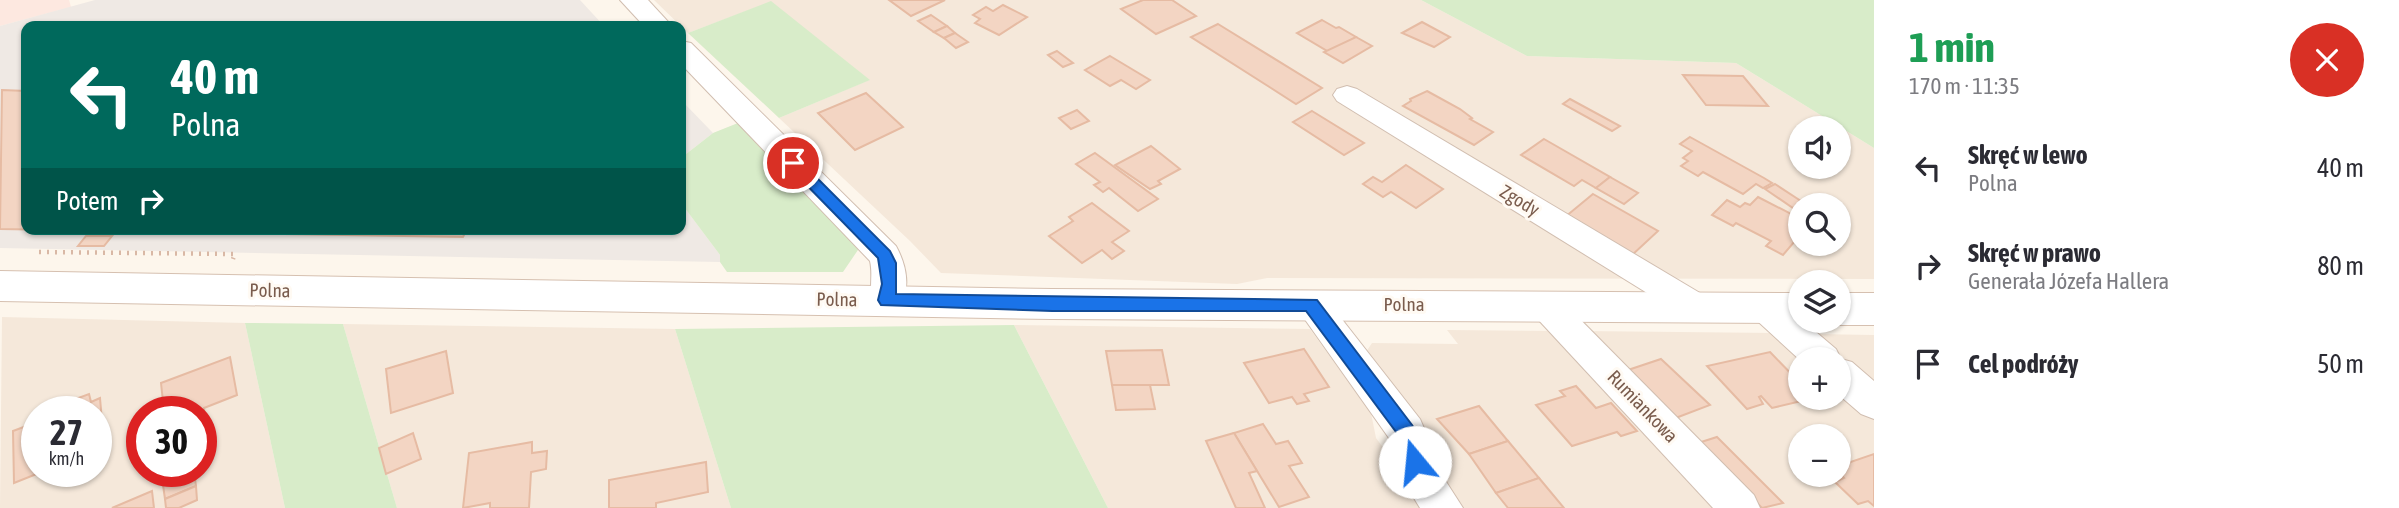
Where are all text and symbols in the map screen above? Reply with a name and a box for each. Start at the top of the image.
text: 1 min [1909,23,1995,71]
button: close [2290,23,2364,97]
text: 40 m [171,48,259,104]
icon: left [56,49,147,140]
text: 170 m · 11:35 [1909,73,2020,99]
text: Polna [171,106,240,143]
map controls [1788,116,1851,487]
button: sound [1788,116,1851,179]
pin [763,133,823,193]
text: Skręć w lewo [1968,140,2088,170]
icon: arrive [774,144,812,182]
icon: left [1909,149,1947,187]
text: 40 m [2317,153,2364,183]
text: Polna [1968,170,2018,196]
street label: Zgody [1496,180,1544,220]
icon: right [132,182,170,220]
text: Potem [56,186,118,216]
button: search [1788,193,1851,256]
text: Skręć w prawo [1968,238,2101,268]
icon: right [1909,247,1947,285]
text: 80 m [2317,251,2364,281]
text: Generała Józefa Hallera [1968,268,2169,294]
button: layers [1788,270,1851,333]
street label: Polna [249,279,291,301]
street label: Polna [816,288,858,310]
street label: Polna [1383,293,1425,315]
icon: arrive [1909,345,1947,383]
button: + [1788,347,1851,410]
text: Cel podróży [1968,349,2079,379]
text: 50 m [2317,349,2364,379]
street label: Rumiankowa [1603,365,1683,447]
speed limit sign: 30 [126,396,217,487]
text: 27 [50,412,83,452]
button: − [1788,424,1851,487]
position arrow [1378,425,1452,499]
text: km/h [49,448,84,469]

